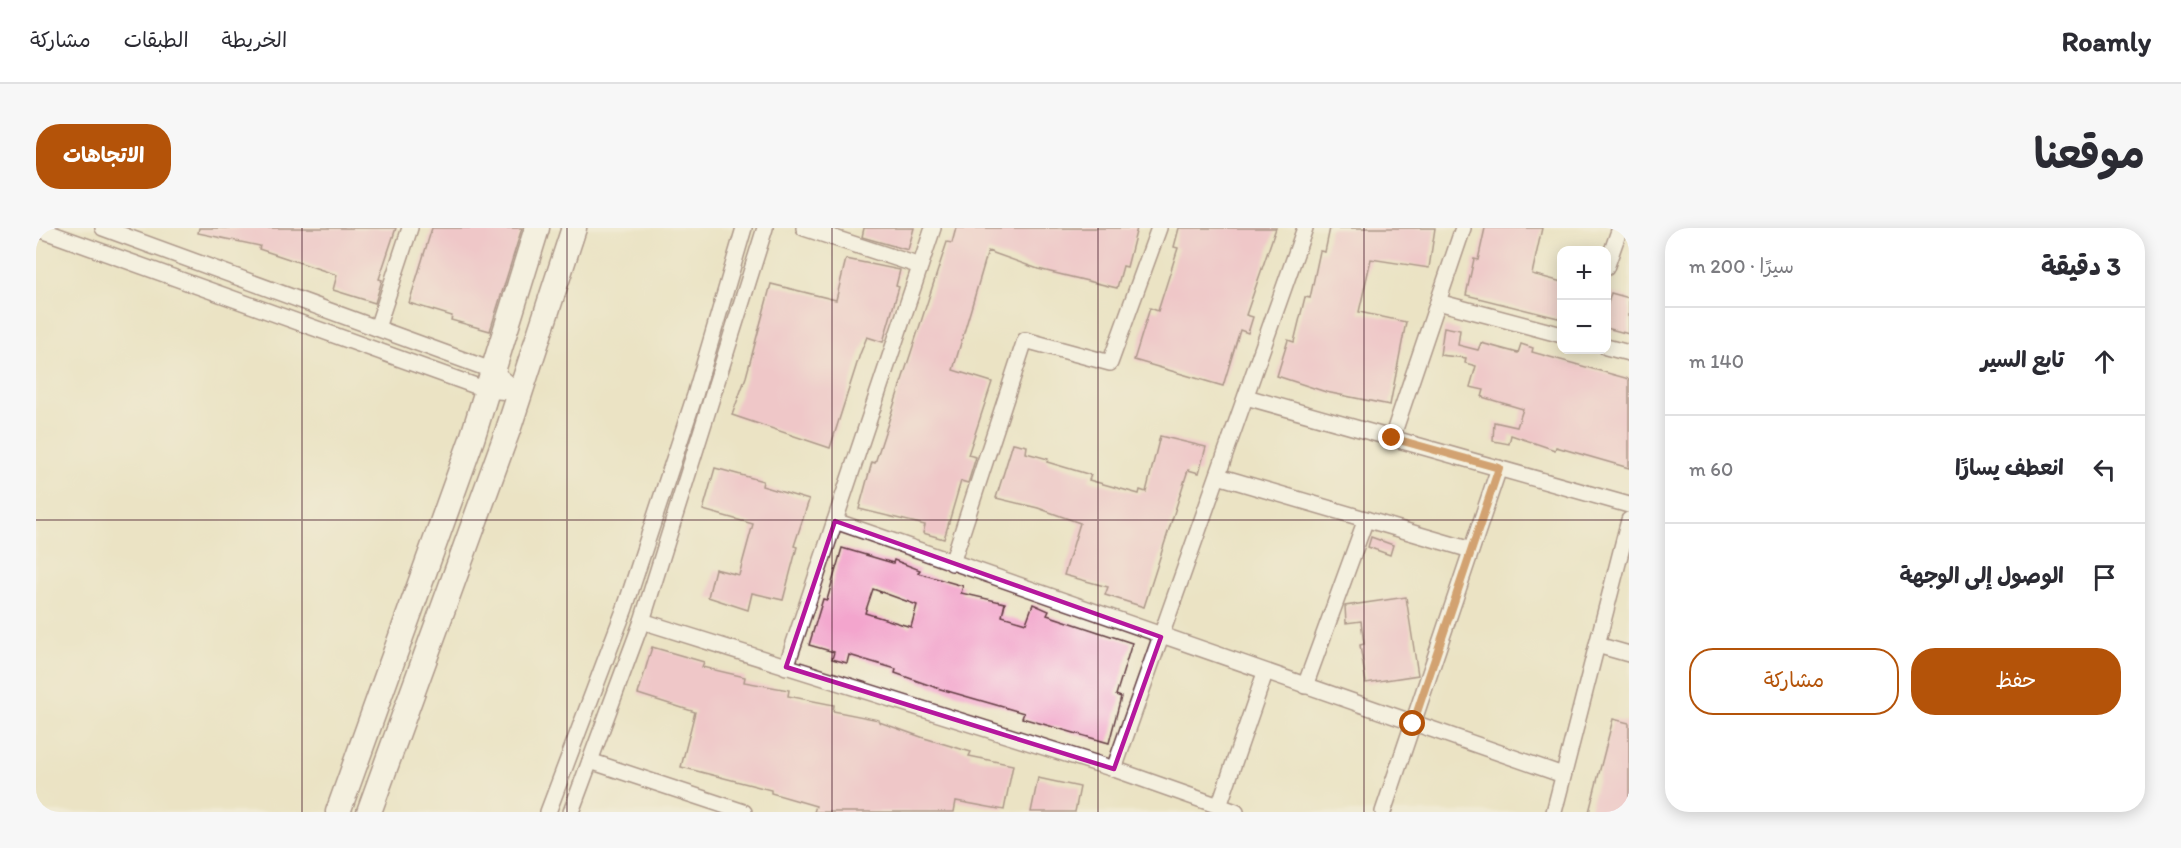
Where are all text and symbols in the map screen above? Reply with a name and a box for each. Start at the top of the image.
text: Roamly [2061,24,2151,58]
text: مشاركة [30,27,91,52]
text: الطبقات [124,27,189,52]
text: الخريطة [222,27,287,52]
button: الاتجاهات [36,124,171,189]
text: موقعنا [2034,128,2145,179]
map controls [1557,246,1611,354]
button: + [1557,246,1611,300]
text: 3 دقيقة [2041,250,2121,282]
text: سيرًا · 200 m [1689,254,1794,278]
button: − [1557,300,1611,354]
icon: ahead [2088,345,2121,378]
text: تابع السير [1981,346,2064,373]
text: 140 m [1689,349,1744,373]
route end [1378,424,1404,450]
icon: left [2088,453,2121,486]
text: انعطف يسارًا [1955,454,2064,481]
text: 60 m [1689,457,1733,481]
icon: arrive [2088,561,2121,594]
text: الوصول إلى الوجهة [1899,562,2064,589]
button: مشاركة [1689,648,1899,715]
button: حفظ [1911,648,2121,715]
route start [1399,710,1425,736]

